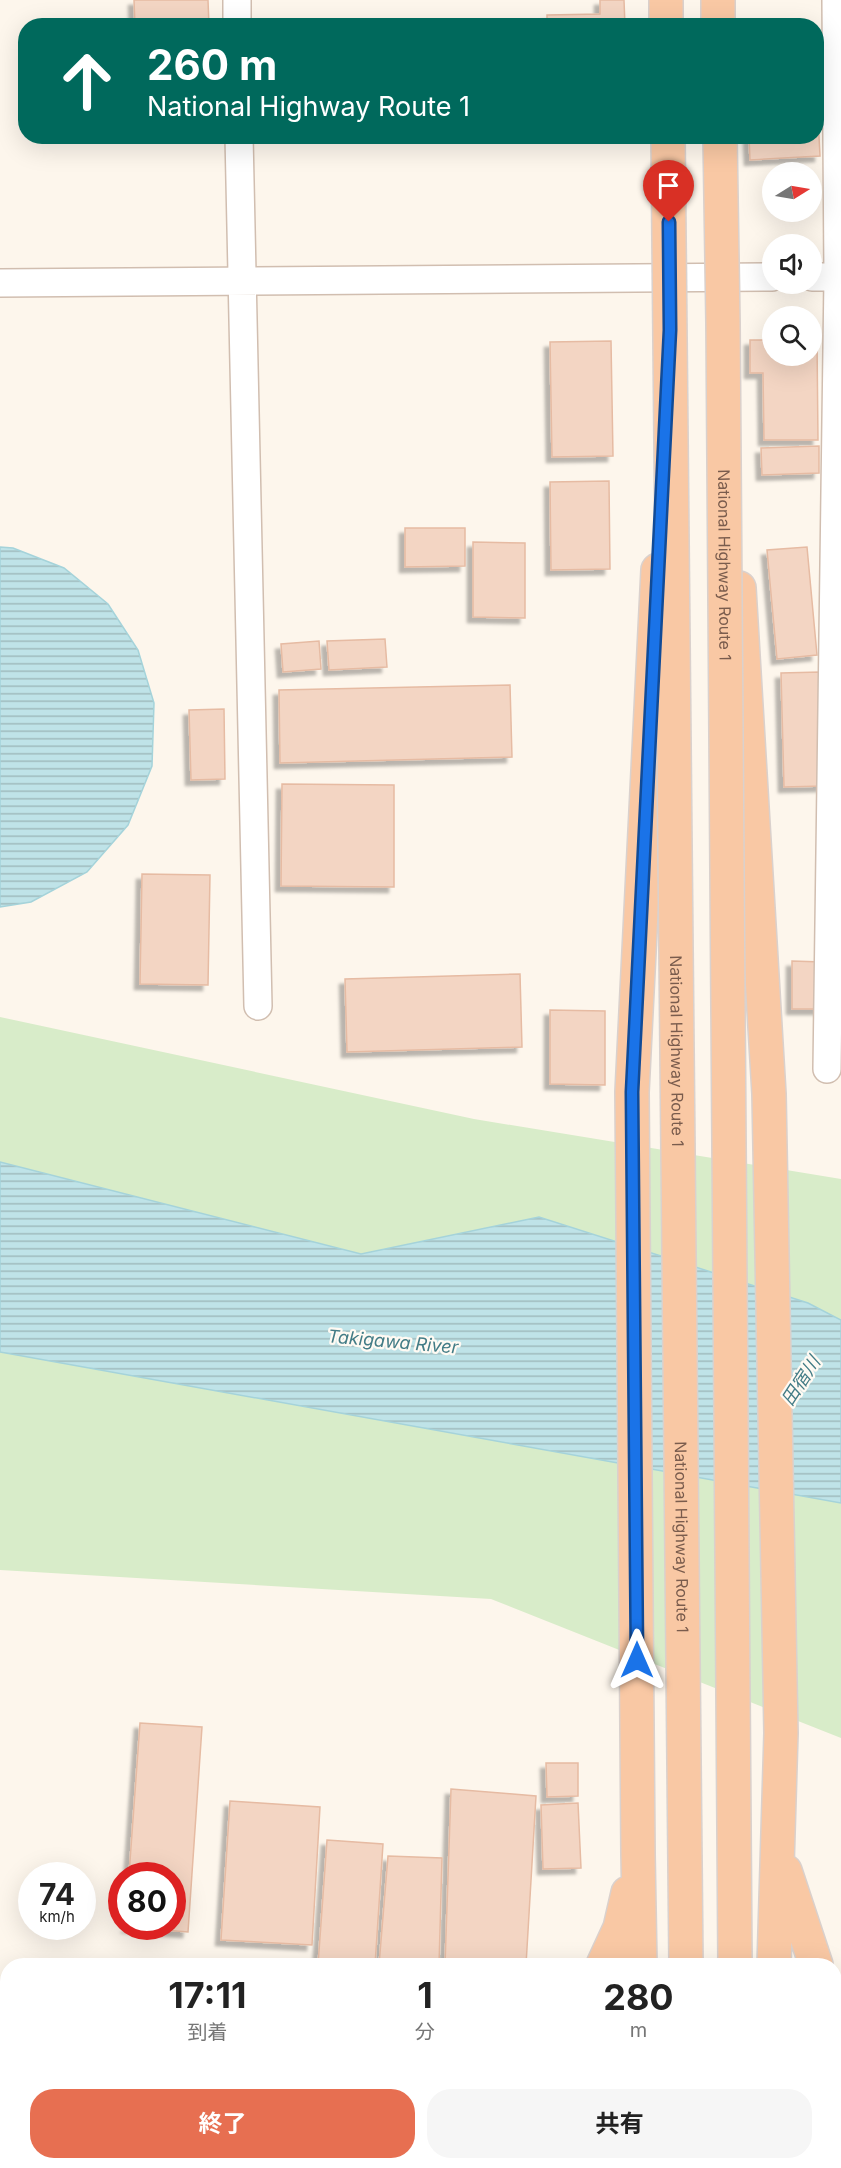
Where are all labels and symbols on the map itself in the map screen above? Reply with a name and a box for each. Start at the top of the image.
pin [643,160,694,222]
north arrow [762,162,822,222]
street label: National Highway Route 1 [714,469,735,661]
street label: National Highway Route 1 [666,955,688,1147]
water label: Takigawa River [327,1325,460,1358]
water label: 田宿川 [777,1351,825,1409]
street label: National Highway Route 1 [671,1441,693,1633]
position arrow [605,1628,669,1692]
speed limit sign: 80 [108,1862,186,1940]

